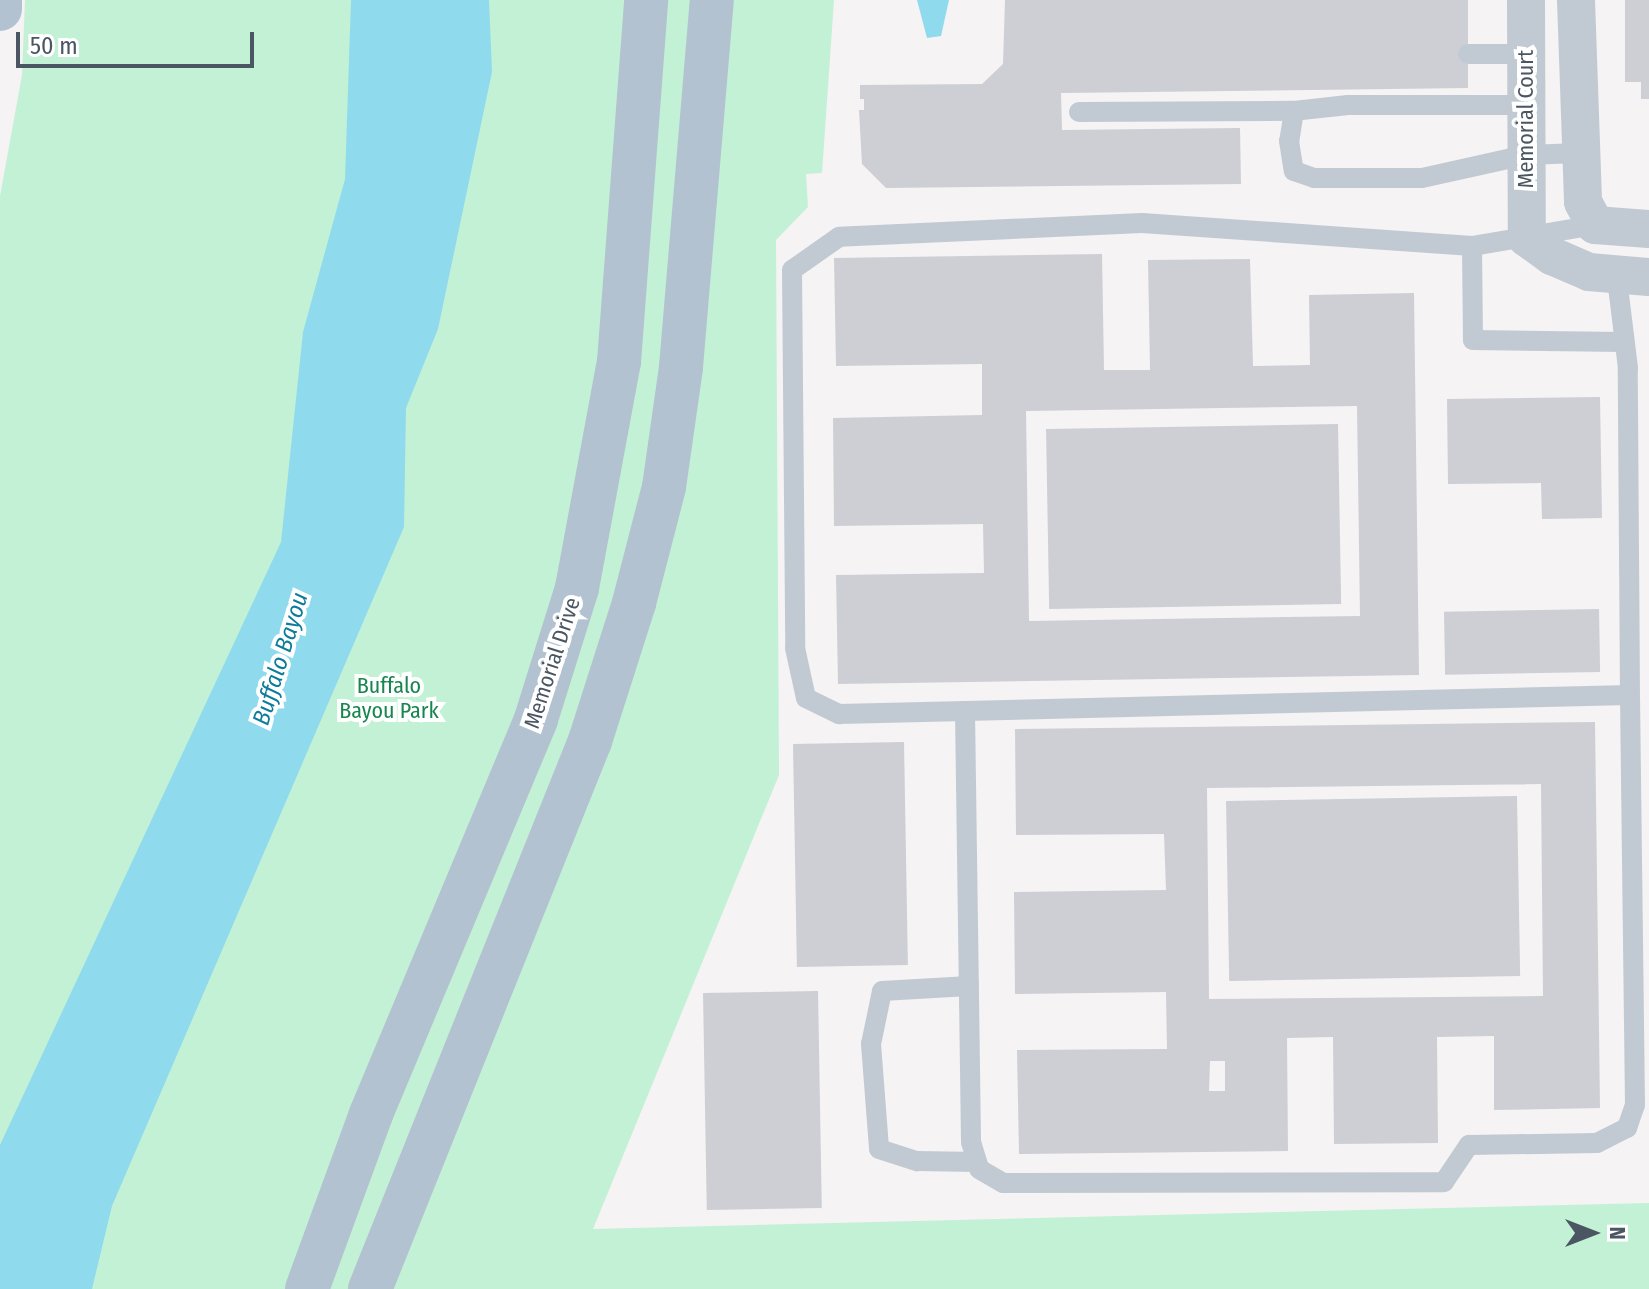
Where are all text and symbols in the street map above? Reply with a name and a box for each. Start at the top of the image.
scale bar [20,16,258,66]
text: 50 m [30,32,78,60]
street label: Memorial Court [1513,50,1539,188]
water label: Buffalo Bayou [247,589,315,729]
street label: Memorial Drive [518,594,586,732]
park label: Buffalo Bayou Park [339,672,439,724]
north arrow [1553,1193,1633,1273]
text: N [1604,1226,1631,1240]

